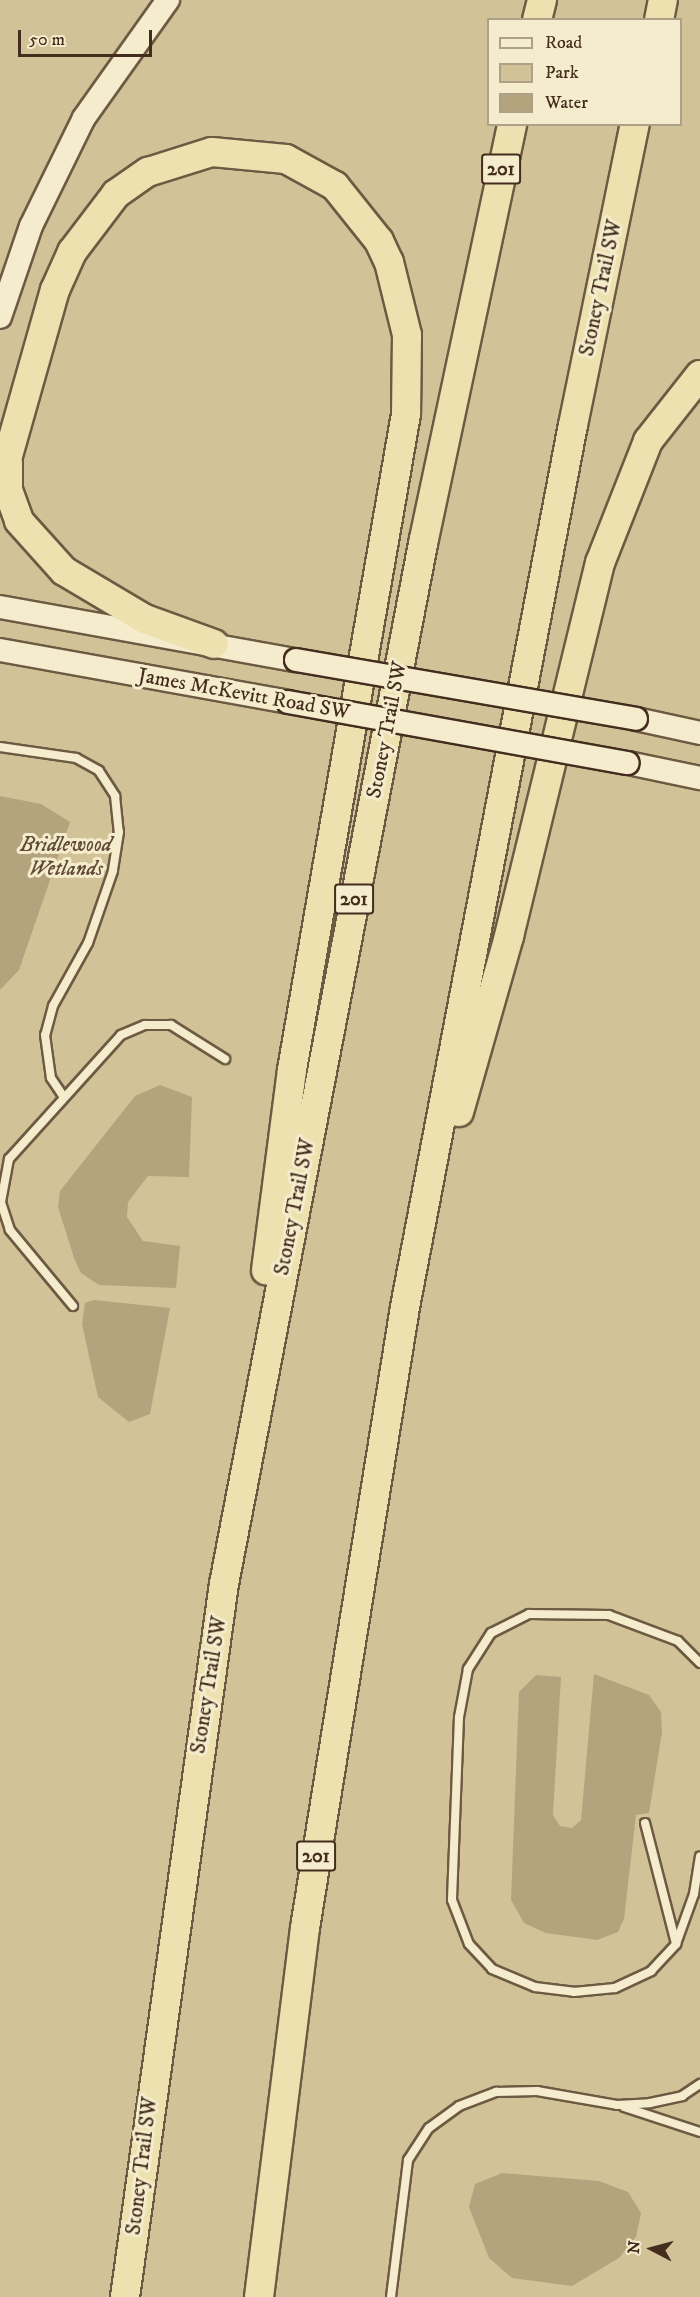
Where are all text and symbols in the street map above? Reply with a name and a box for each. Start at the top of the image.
scale bar [21,18,154,56]
legend [487,18,682,126]
text: 50 m [29,29,65,51]
text: Road [545,32,582,54]
text: Park [545,62,579,84]
text: Water [545,92,588,114]
road number: 201 [480,152,522,186]
street label: Stoney Trail SW [574,217,628,359]
street label: Stoney Trail SW [361,659,413,801]
street label: James McKevitt Road SW [136,663,352,725]
park label: Bridlewood Wetlands [20,832,112,882]
road number: 201 [333,882,375,916]
street label: Stoney Trail SW [269,1136,321,1278]
street label: Stoney Trail SW [186,1614,232,1756]
road number: 201 [295,1839,337,1873]
street label: Stoney Trail SW [121,2096,163,2236]
north arrow [622,2219,682,2279]
text: N [623,2240,645,2255]

